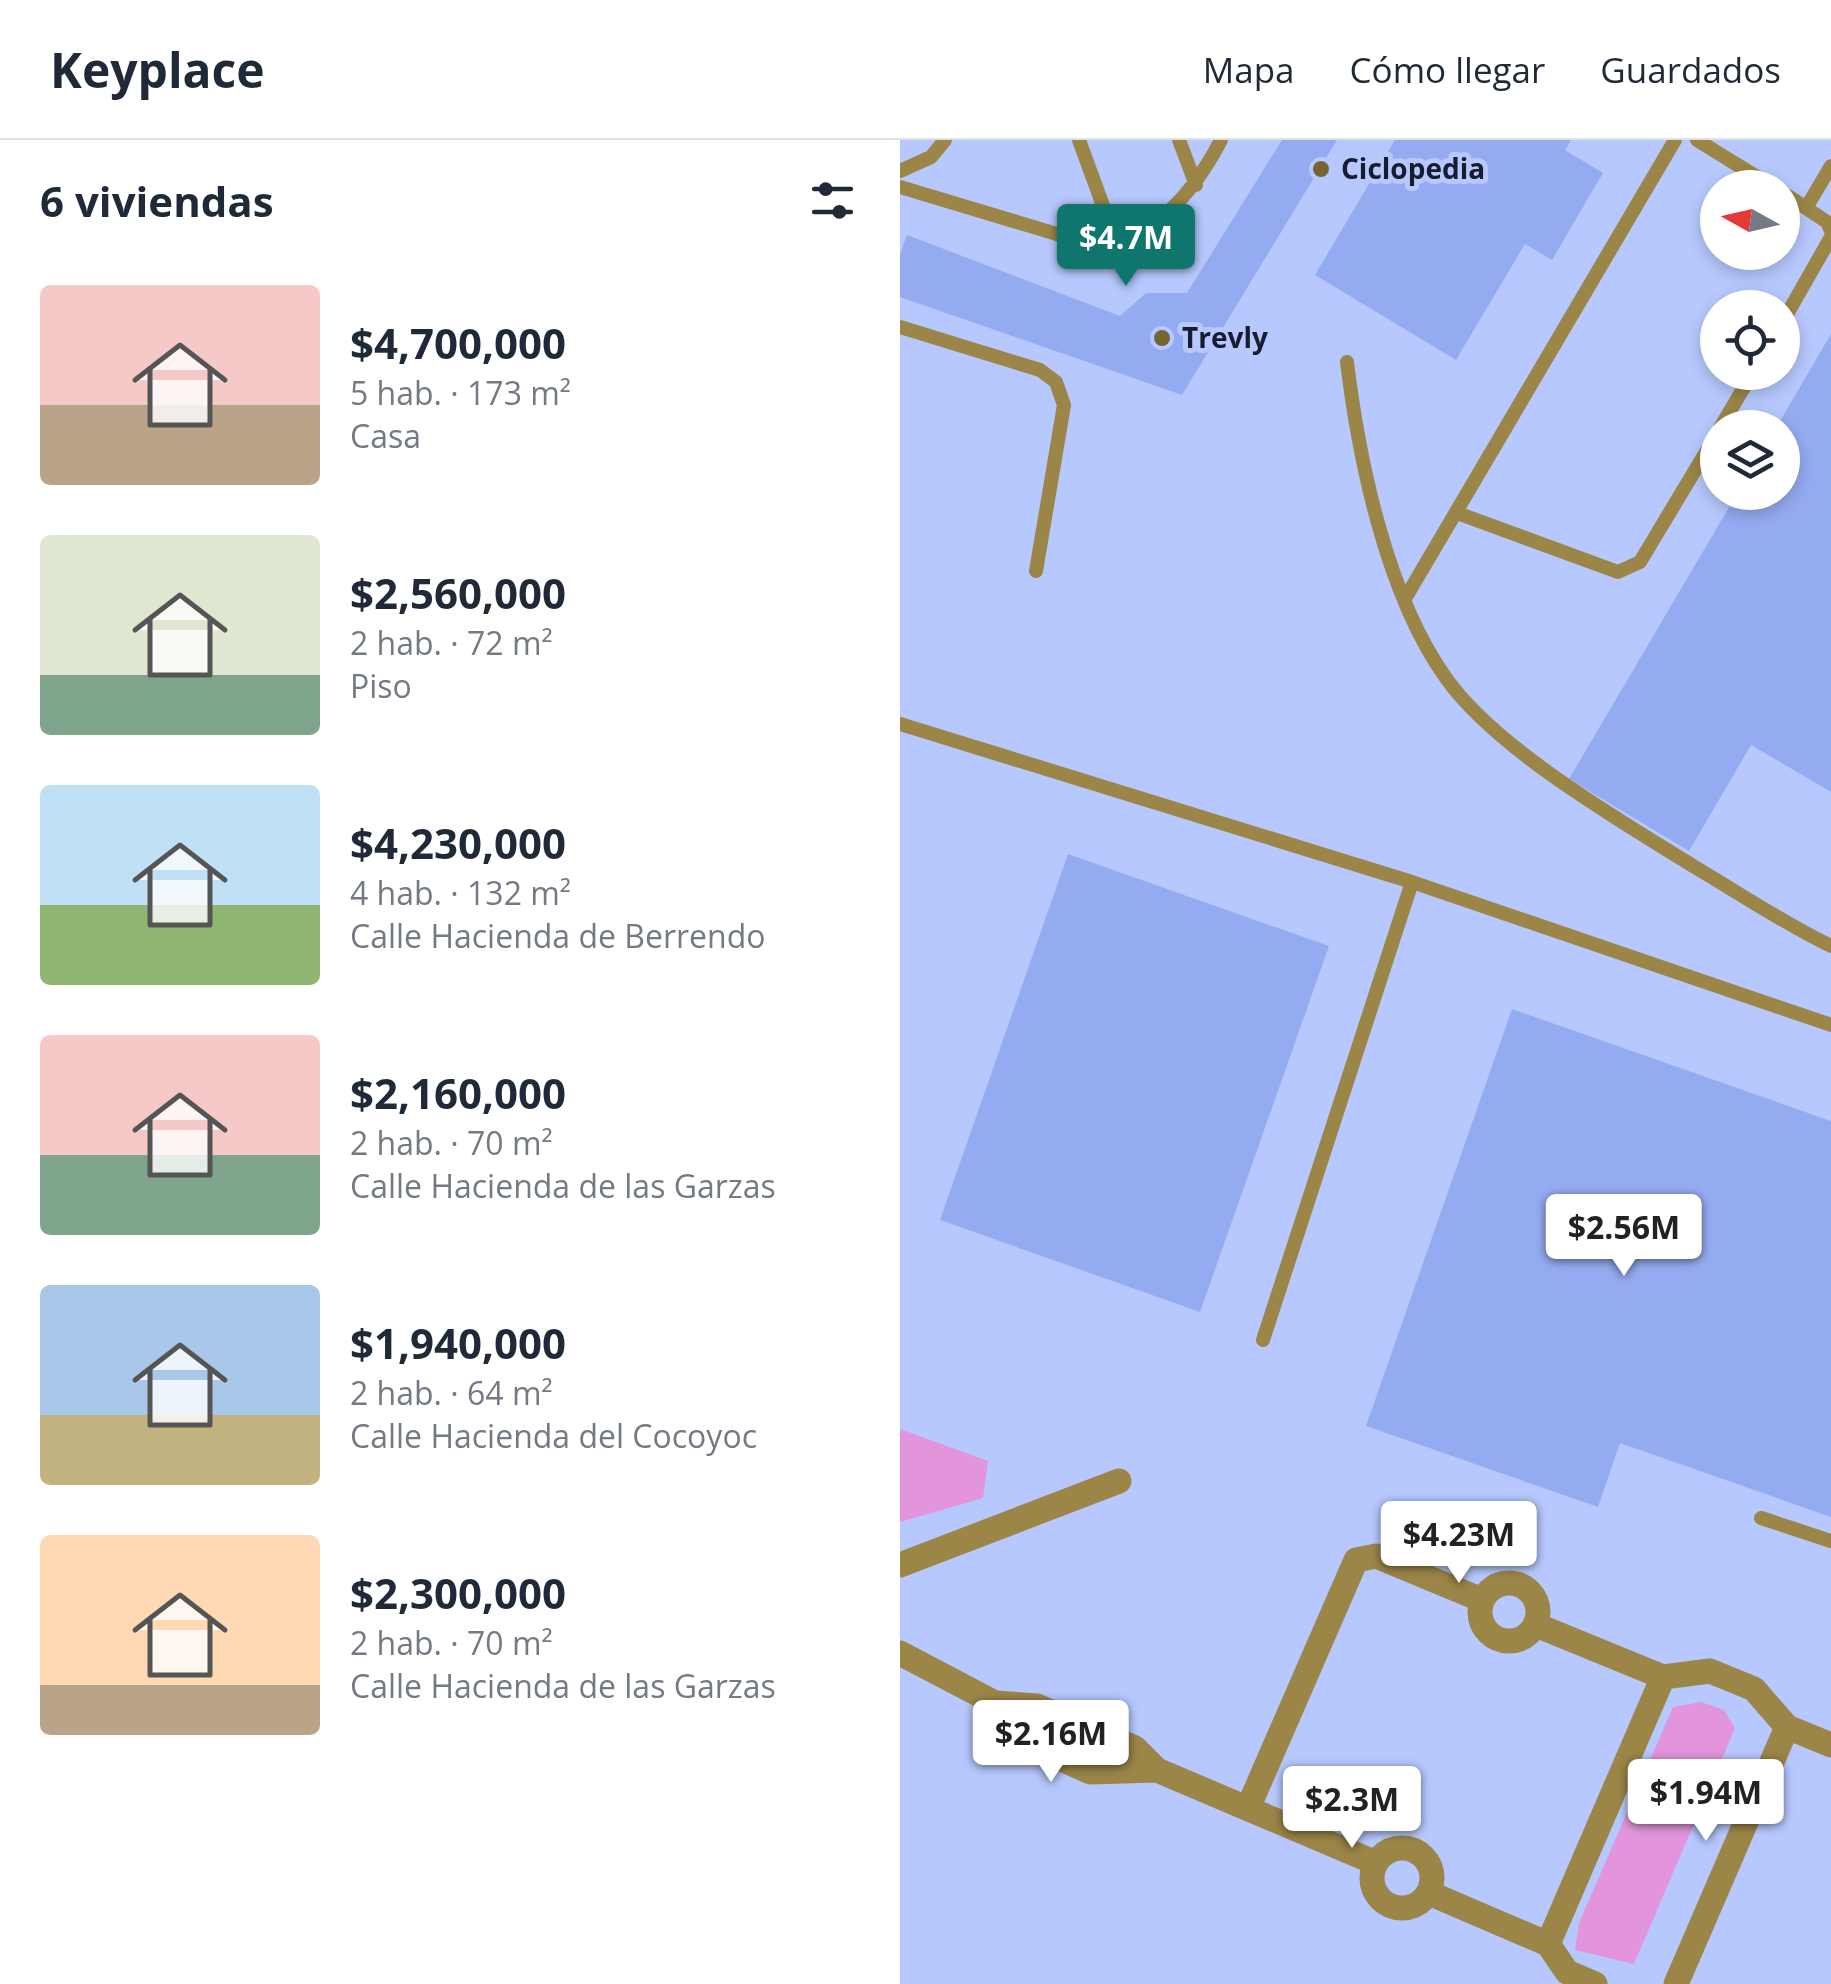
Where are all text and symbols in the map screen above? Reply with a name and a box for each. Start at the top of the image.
text: Keyplace [50,37,265,102]
text: Mapa [1203,46,1295,93]
text: Cómo llegar [1350,46,1545,93]
text: Guardados [1600,46,1781,93]
place label: Ciclopedia [1341,149,1485,187]
marker: Ciclopedia [1310,158,1332,180]
north arrow [1700,170,1800,270]
map controls [1700,170,1800,510]
text: 6 viviendas [40,172,274,229]
icon: filters [805,173,860,228]
pin: $4.7M [1056,204,1196,289]
text: $4.7M [1079,215,1173,258]
button: locate [1700,290,1800,390]
text: $4,700,000 [350,314,566,371]
place label: Trevly [1182,318,1268,356]
icon: home [120,325,240,445]
marker: Trevly [1151,327,1173,349]
text: 5 hab. · 173 m² [350,371,571,414]
button: layers [1700,410,1800,510]
text: Casa [350,414,421,457]
text: $2,560,000 [350,564,566,621]
icon: home [120,575,240,695]
text: 2 hab. · 72 m² [350,621,553,664]
text: Piso [350,664,412,707]
text: $4,230,000 [350,814,566,871]
icon: home [120,825,240,945]
text: 4 hab. · 132 m² [350,871,571,914]
text: Calle Hacienda de Berrendo [350,914,766,957]
text: $2,160,000 [350,1064,566,1121]
icon: home [120,1075,240,1195]
text: 2 hab. · 70 m² [350,1121,553,1164]
text: Calle Hacienda de las Garzas [350,1164,776,1207]
pin: $2.56M [1543,1194,1705,1279]
text: $2.56M [1568,1205,1680,1248]
text: $1,940,000 [350,1314,566,1371]
icon: home [120,1325,240,1445]
text: 2 hab. · 64 m² [350,1371,553,1414]
text: Calle Hacienda del Cocoyoc [350,1414,757,1457]
pin: $4.23M [1378,1501,1540,1586]
text: $4.23M [1403,1512,1515,1555]
text: $2,300,000 [350,1564,566,1621]
icon: home [120,1575,240,1695]
text: 2 hab. · 70 m² [350,1621,553,1664]
text: Calle Hacienda de las Garzas [350,1664,776,1707]
pin: $2.16M [970,1700,1132,1785]
text: $2.16M [995,1711,1107,1754]
pin: $1.94M [1625,1759,1787,1844]
pin: $2.3M [1282,1766,1422,1851]
text: $1.94M [1650,1770,1762,1813]
text: $2.3M [1305,1777,1399,1820]

